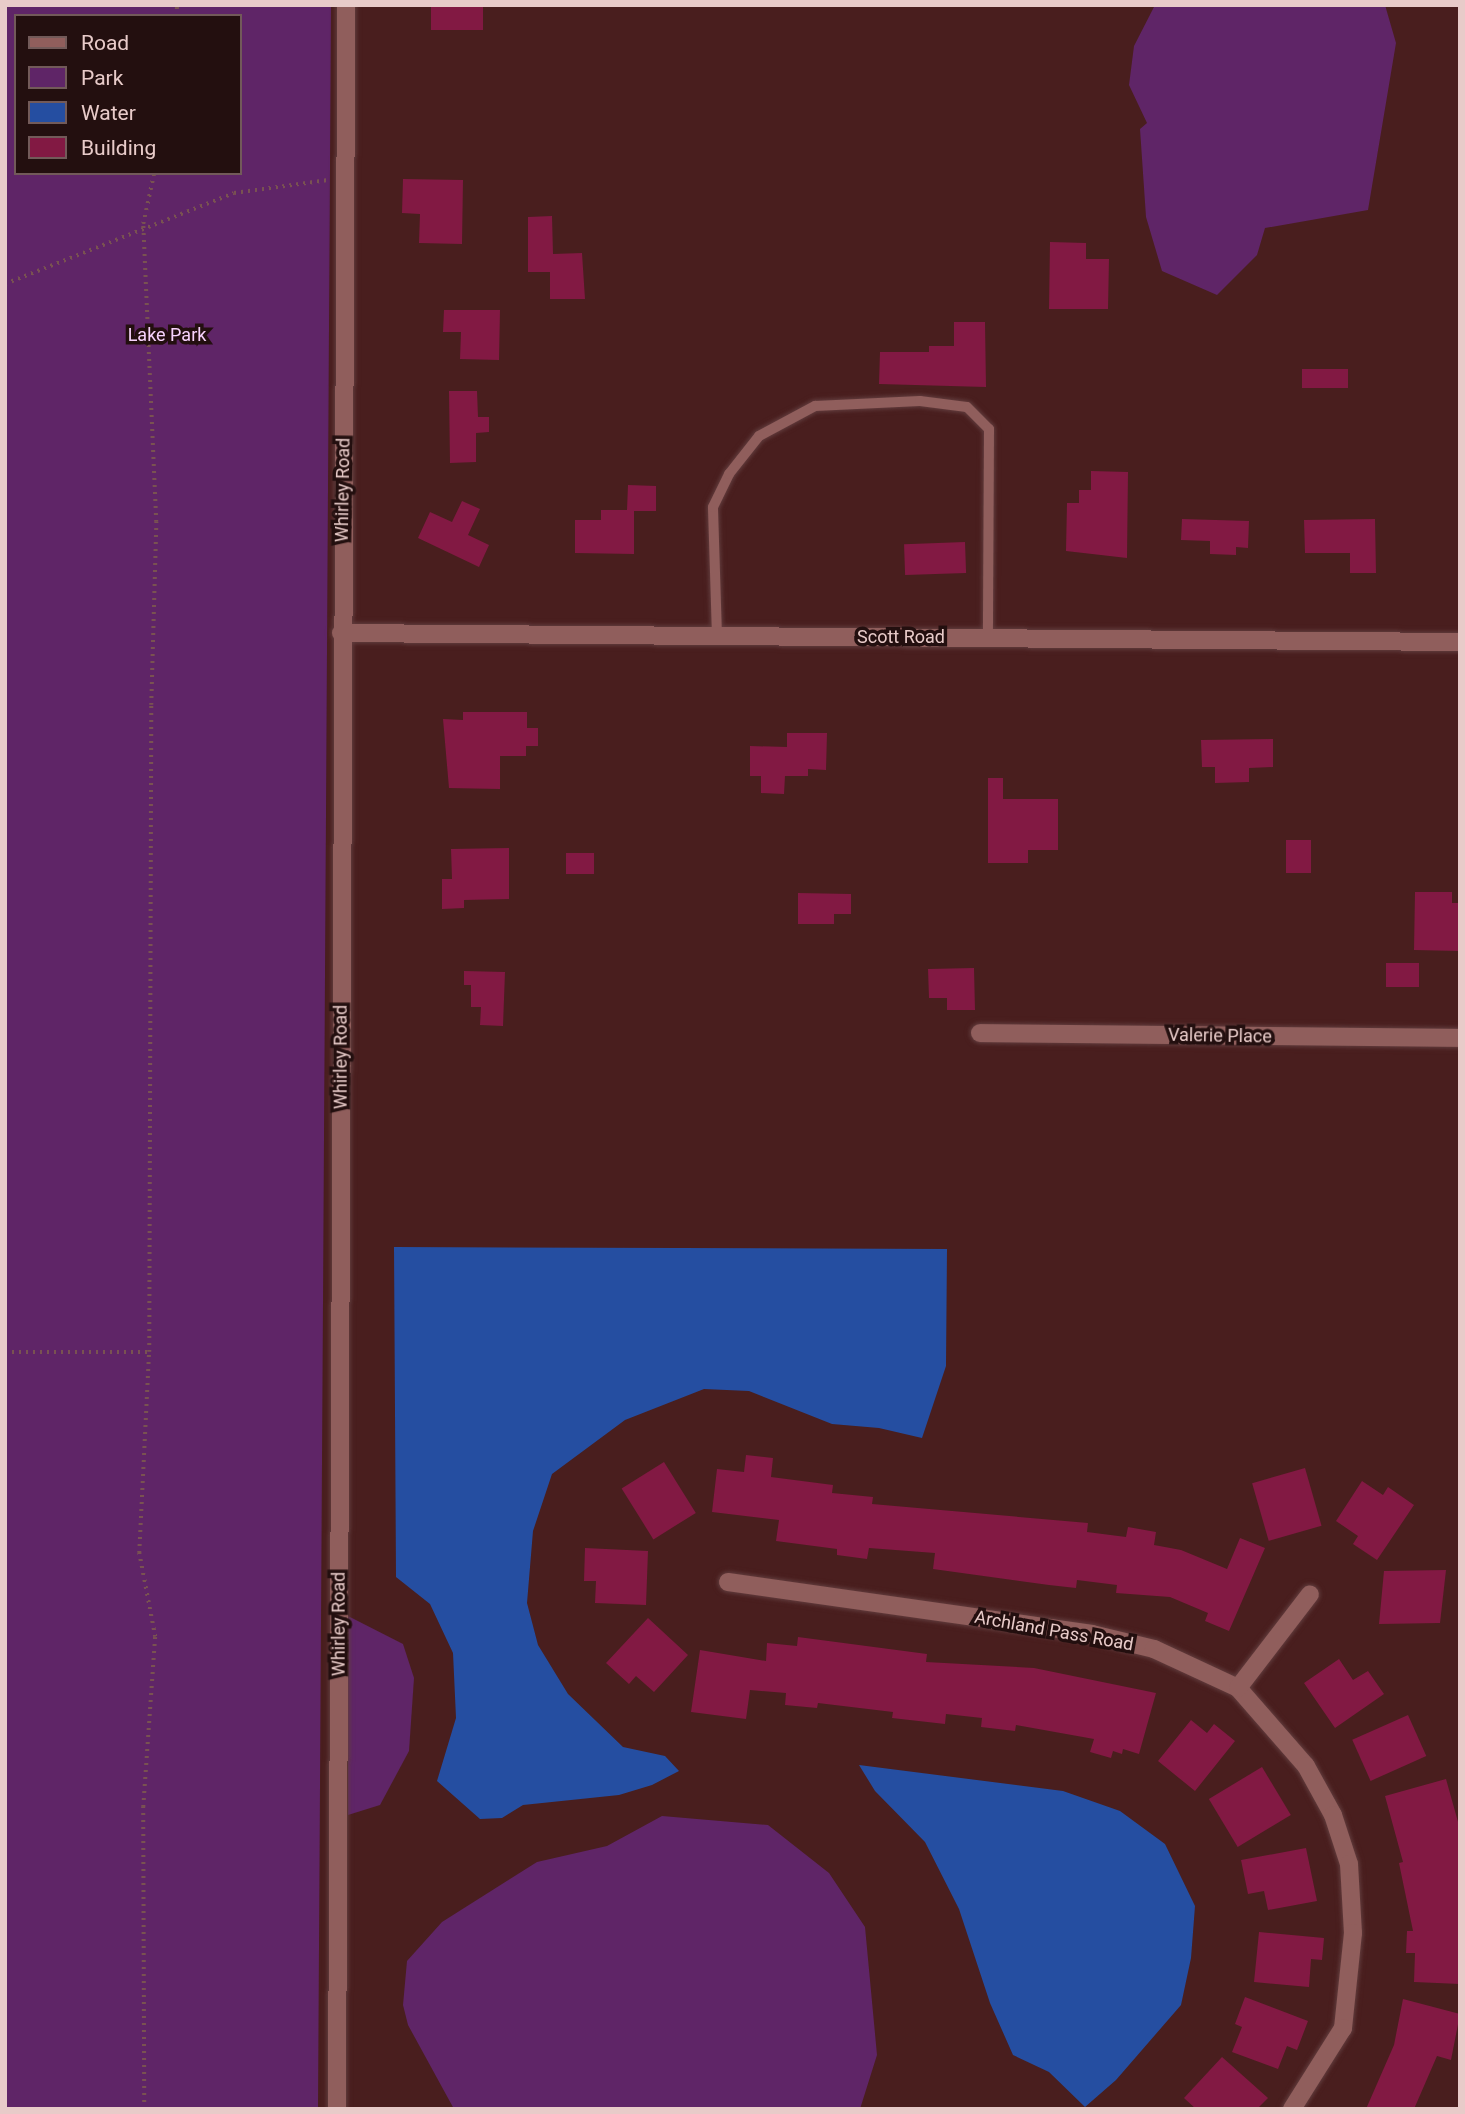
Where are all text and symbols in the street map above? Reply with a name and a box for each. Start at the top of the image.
legend [14,14,242,175]
text: Road [81,31,129,55]
text: Park [81,66,123,90]
text: Water [81,101,136,125]
text: Building [81,136,156,160]
park label: Lake Park [128,324,206,346]
street label: Whirley Road [331,438,355,542]
street label: Scott Road [857,626,945,648]
street label: Whirley Road [330,1005,352,1109]
street label: Valerie Place [1168,1024,1272,1048]
street label: Whirley Road [328,1572,350,1676]
street label: Archland Pass Road [973,1606,1135,1656]

